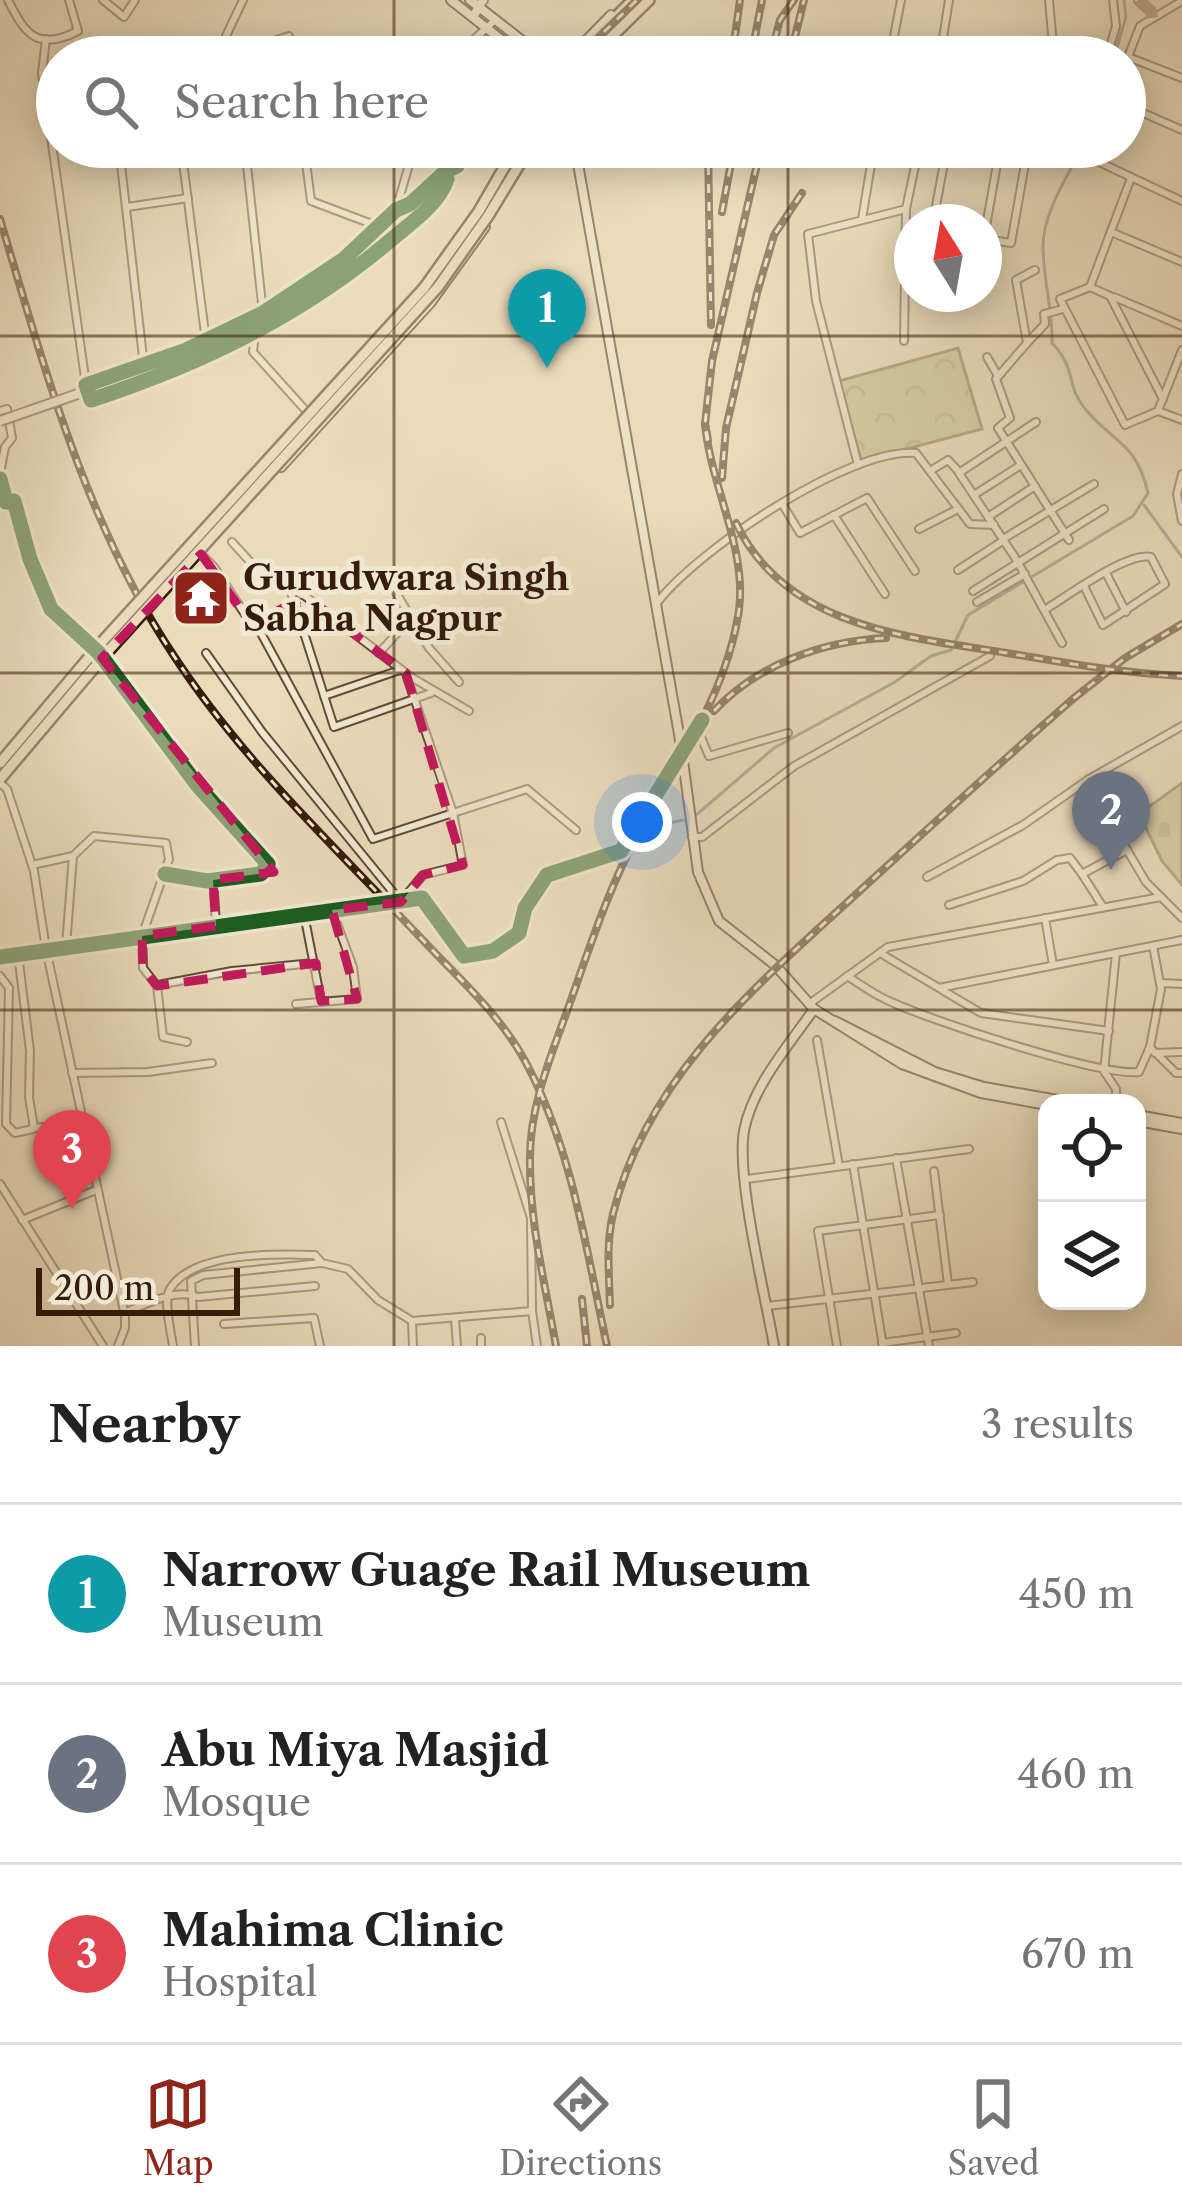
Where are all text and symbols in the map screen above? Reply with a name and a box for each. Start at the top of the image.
search box [36,36,1146,168]
icon: search [78,69,144,135]
text: Search here [174,74,429,130]
north arrow [894,204,1002,312]
pin: 1 [508,269,586,368]
place label: Gurudwara Singh Sabha Nagpur [243,555,570,640]
temple icon: Gurudwara Singh Sabha Nagpur [170,567,232,629]
pin: 2 [1072,771,1150,870]
your location [612,792,672,852]
map controls [1038,1094,1146,1310]
button: locate [1038,1094,1146,1202]
pin: 3 [33,1110,111,1209]
button: layers [1038,1202,1146,1310]
scale bar [36,1262,240,1315]
text: 200 m [54,1268,154,1309]
text: Nearby [48,1393,240,1455]
text: 3 results [981,1400,1134,1448]
text: Narrow Guage Rail Museum [162,1542,811,1598]
text: 1 [78,1570,96,1618]
text: 450 m [1019,1570,1134,1618]
text: Museum [162,1598,324,1646]
text: Abu Miya Masjid [162,1722,549,1778]
text: 2 [75,1750,99,1798]
text: 460 m [1017,1750,1134,1798]
text: Mosque [162,1778,311,1826]
text: Mahima Clinic [162,1902,504,1958]
text: 3 [76,1930,98,1978]
text: 670 m [1021,1930,1134,1978]
text: Hospital [162,1958,317,2006]
tab: Map [143,2071,214,2184]
tab: Directions [499,2071,662,2184]
tab: Saved [948,2071,1039,2184]

